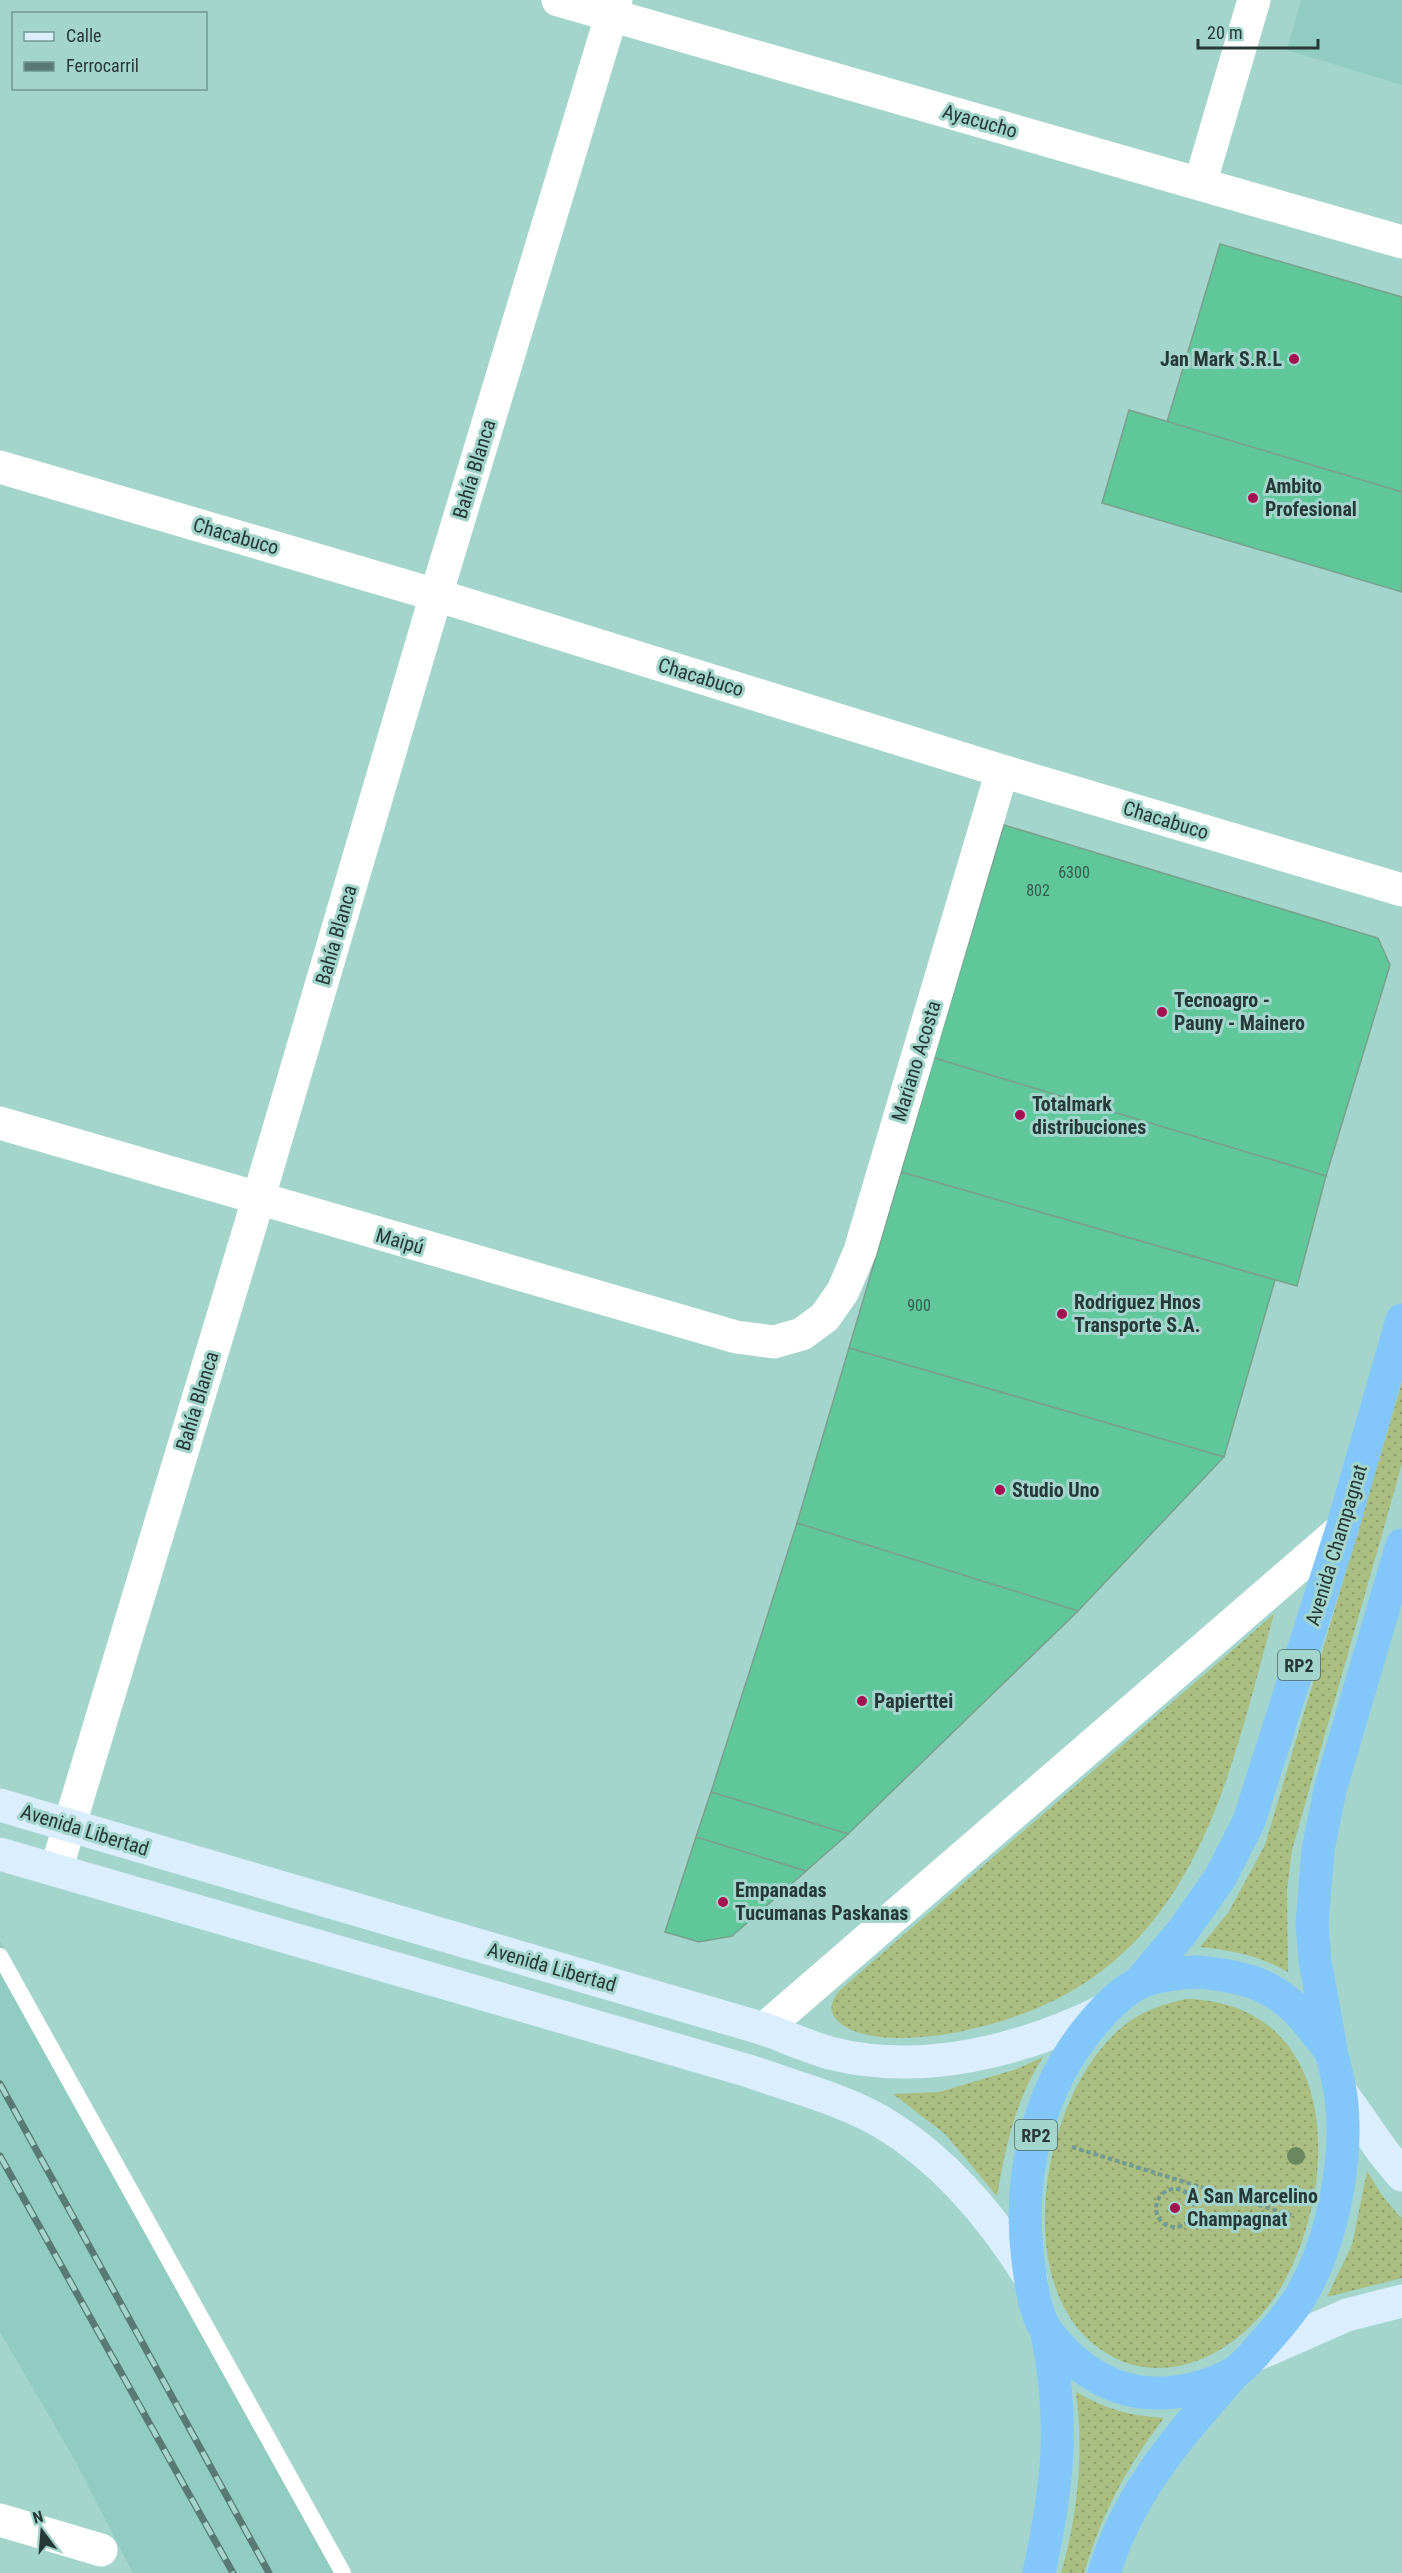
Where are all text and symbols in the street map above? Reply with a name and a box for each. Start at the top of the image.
legend [12,12,207,90]
scale bar [1198,12,1318,50]
text: 20 m [1207,22,1242,43]
text: Calle [66,25,102,46]
text: Ferrocarril [66,55,139,76]
street label: Ayacucho [940,99,1020,143]
place label: Jan Mark S.R.L [1160,347,1282,371]
marker: Jan Mark S.R.L [1287,352,1301,366]
street label: Bahía Blanca [448,416,500,522]
place label: Ambito Profesional [1265,474,1357,521]
marker: Ambito Profesional [1246,491,1260,505]
street label: Chacabuco [190,512,282,560]
street label: Chacabuco [655,653,747,701]
street label: Chacabuco [1120,796,1212,844]
house number: 6300 [1058,863,1090,882]
house number: 802 [1026,881,1050,900]
street label: Bahía Blanca [310,882,362,988]
place label: Tecnoagro - Pauny - Mainero [1174,988,1305,1035]
street label: Mariano Acosta [886,998,946,1124]
marker: Tecnoagro - Pauny - Mainero [1155,1005,1169,1019]
place label: Totalmark distribuciones [1032,1092,1146,1139]
marker: Totalmark distribuciones [1013,1108,1027,1122]
street label: Maipú [373,1223,427,1259]
place label: Rodriguez Hnos Transporte S.A. [1074,1290,1201,1337]
house number: 900 [907,1296,931,1315]
marker: Rodriguez Hnos Transporte S.A. [1055,1307,1069,1321]
street label: Bahía Blanca [171,1348,223,1454]
street label: Avenida Champagnat [1300,1461,1372,1629]
place label: Studio Uno [1012,1478,1100,1502]
marker: Studio Uno [993,1483,1007,1497]
road number: RP2 [1278,1650,1320,1680]
place label: Papierttei [874,1689,953,1713]
marker: Papierttei [855,1694,869,1708]
street label: Avenida Libertad [18,1799,152,1861]
place label: Empanadas Tucumanas Paskanas [735,1878,908,1925]
marker: Empanadas Tucumanas Paskanas [716,1895,730,1909]
street label: Avenida Libertad [485,1937,619,1997]
road number: RP2 [1015,2120,1057,2150]
place label: A San Marcelino Champagnat [1187,2184,1318,2231]
marker: A San Marcelino Champagnat [1168,2201,1182,2215]
north arrow [12,2501,72,2561]
text: N [31,2507,45,2528]

